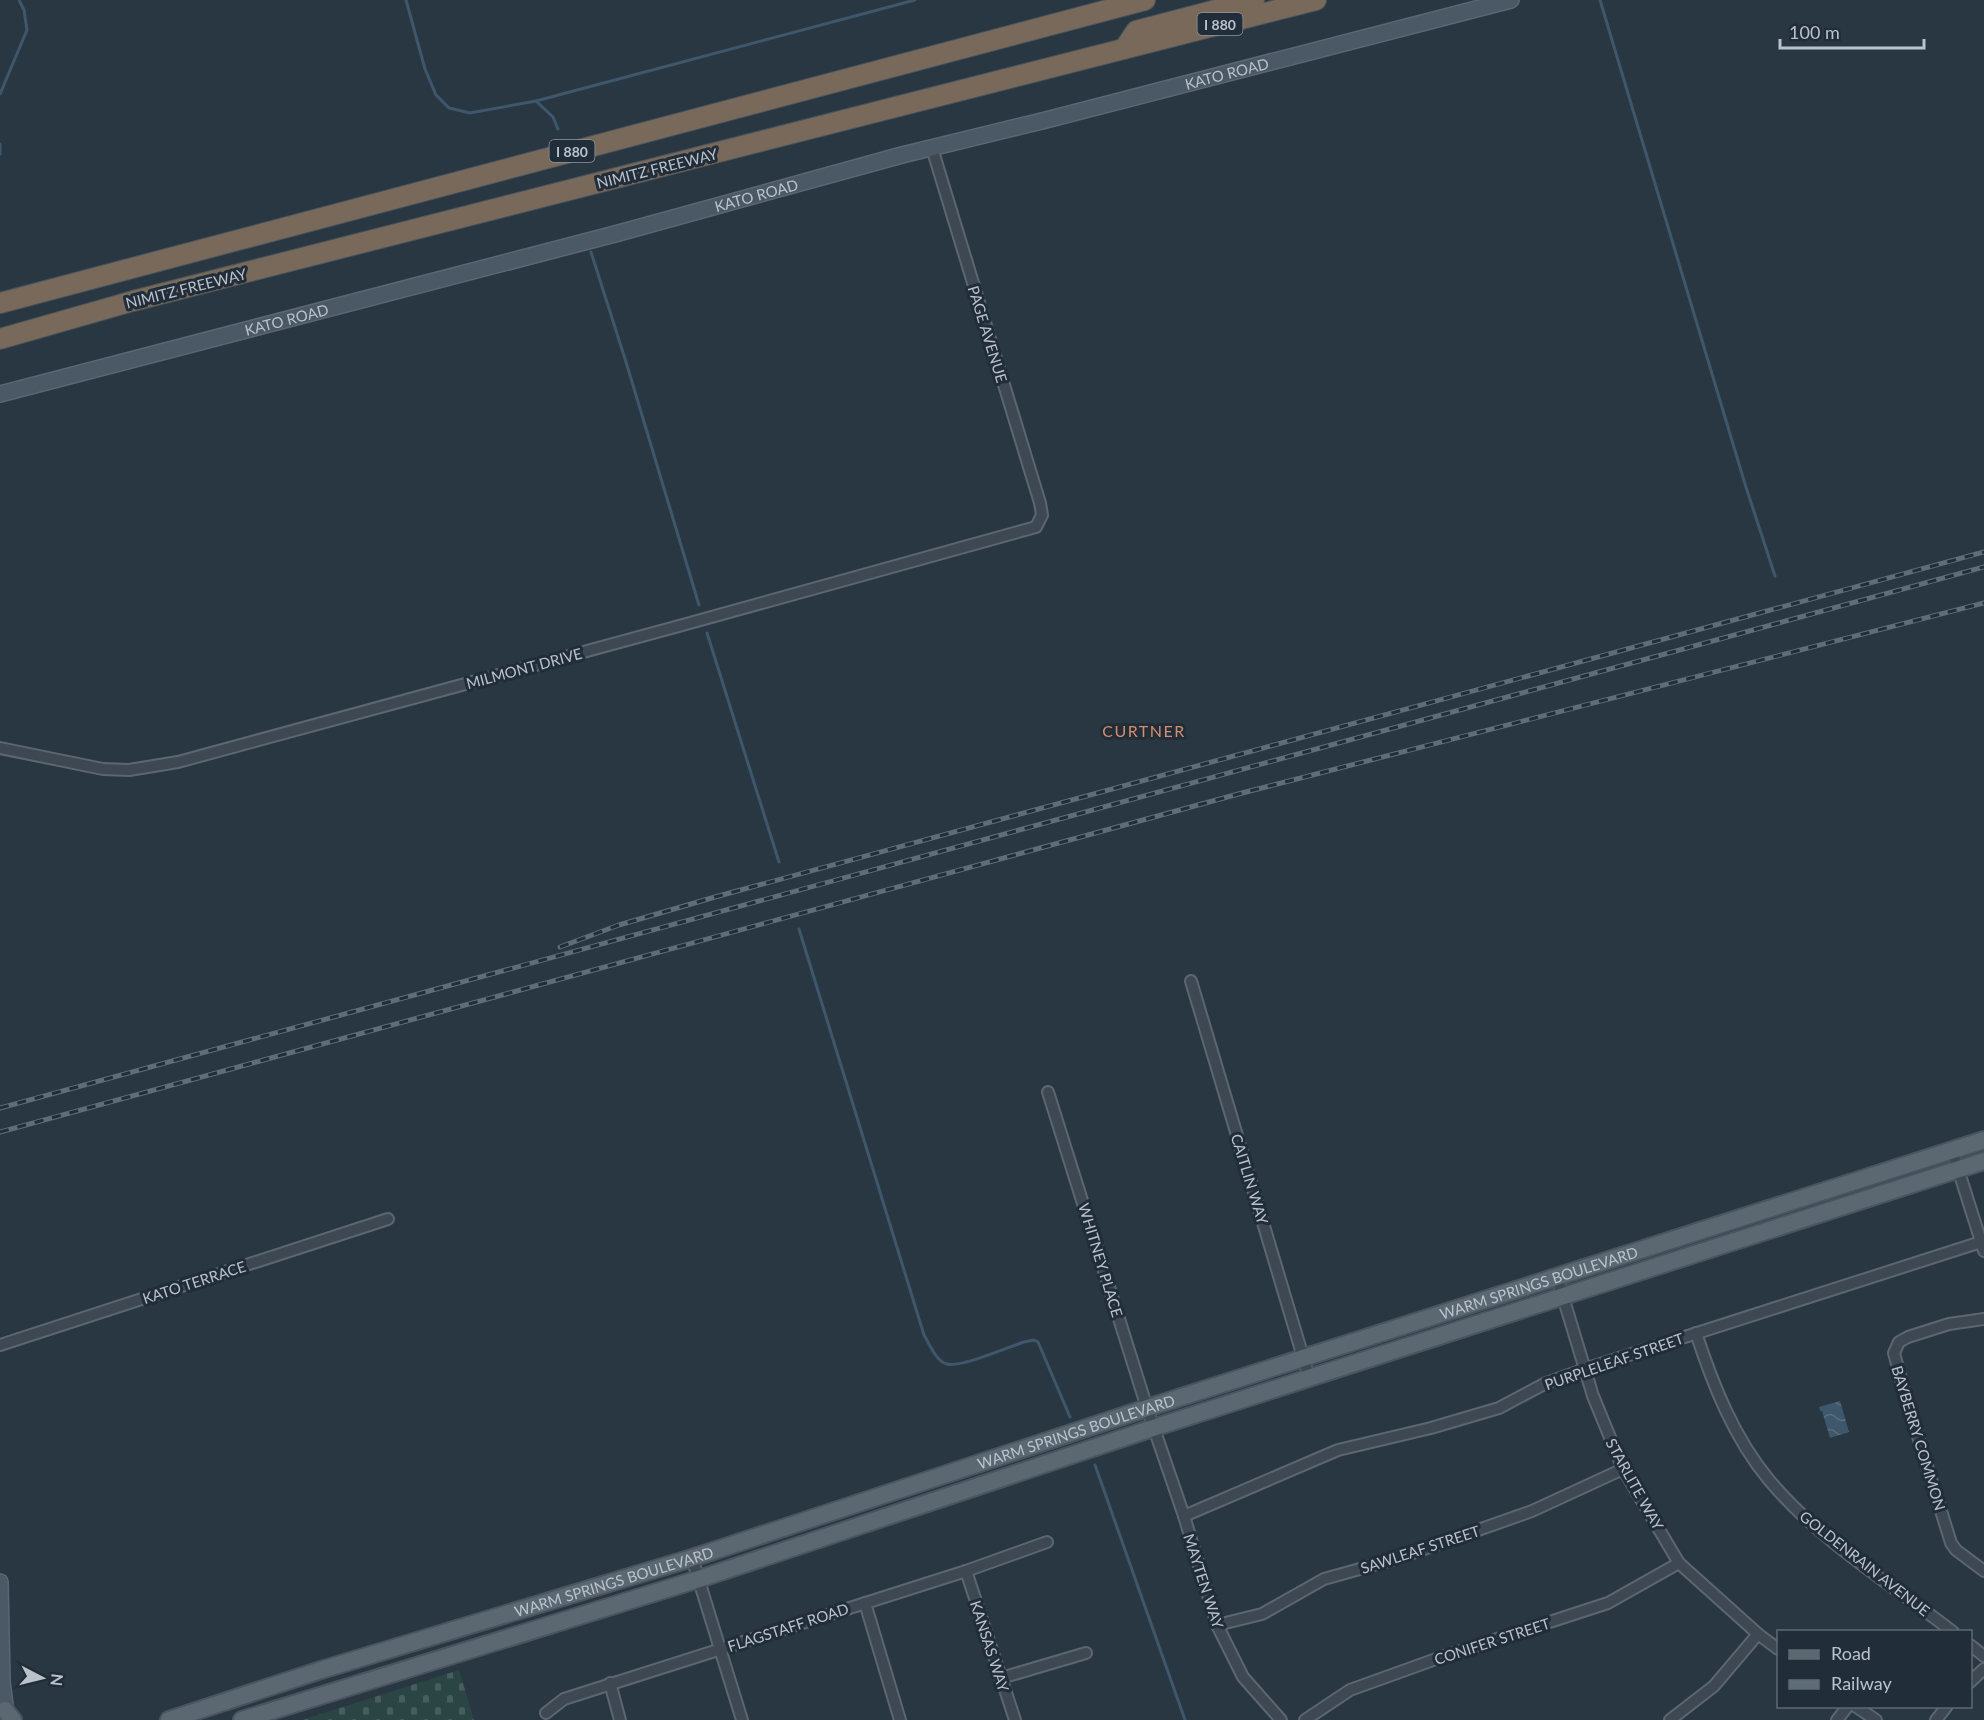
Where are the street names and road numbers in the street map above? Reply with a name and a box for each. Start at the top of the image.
road number: I 880 [1198,13,1242,35]
street label: KATO ROAD [1183,54,1271,93]
road number: I 880 [550,140,594,162]
street label: NIMITZ FREEWAY [595,144,720,192]
street label: KATO ROAD [712,175,800,215]
street label: NIMITZ FREEWAY [124,264,249,312]
street label: PAGE AVENUE [965,283,1011,385]
street label: KATO ROAD [243,300,330,339]
street label: MILMONT DRIVE [464,644,584,692]
street label: CAITLIN WAY [1228,1132,1272,1227]
street label: WHITNEY PLACE [1075,1201,1127,1319]
street label: WARM SPRINGS BOULEVARD [1438,1242,1640,1323]
street label: KATO TERRACE [140,1257,248,1307]
street label: PURPLELEAF STREET [1542,1329,1686,1393]
street label: BAYBERRY COMMON [1888,1363,1950,1513]
street label: WARM SPRINGS BOULEVARD [975,1391,1177,1472]
street label: STARLITE WAY [1602,1435,1668,1533]
street label: GOLDENRAIN AVENUE [1796,1507,1934,1619]
street label: SAWLEAF STREET [1358,1521,1482,1577]
street label: MAYTEN WAY [1180,1531,1228,1631]
street label: WARM SPRINGS BOULEVARD [512,1543,716,1620]
street label: KANSAS WAY [967,1598,1013,1694]
street label: FLAGSTAFF ROAD [725,1599,851,1655]
street label: CONIFER STREET [1432,1614,1552,1668]

